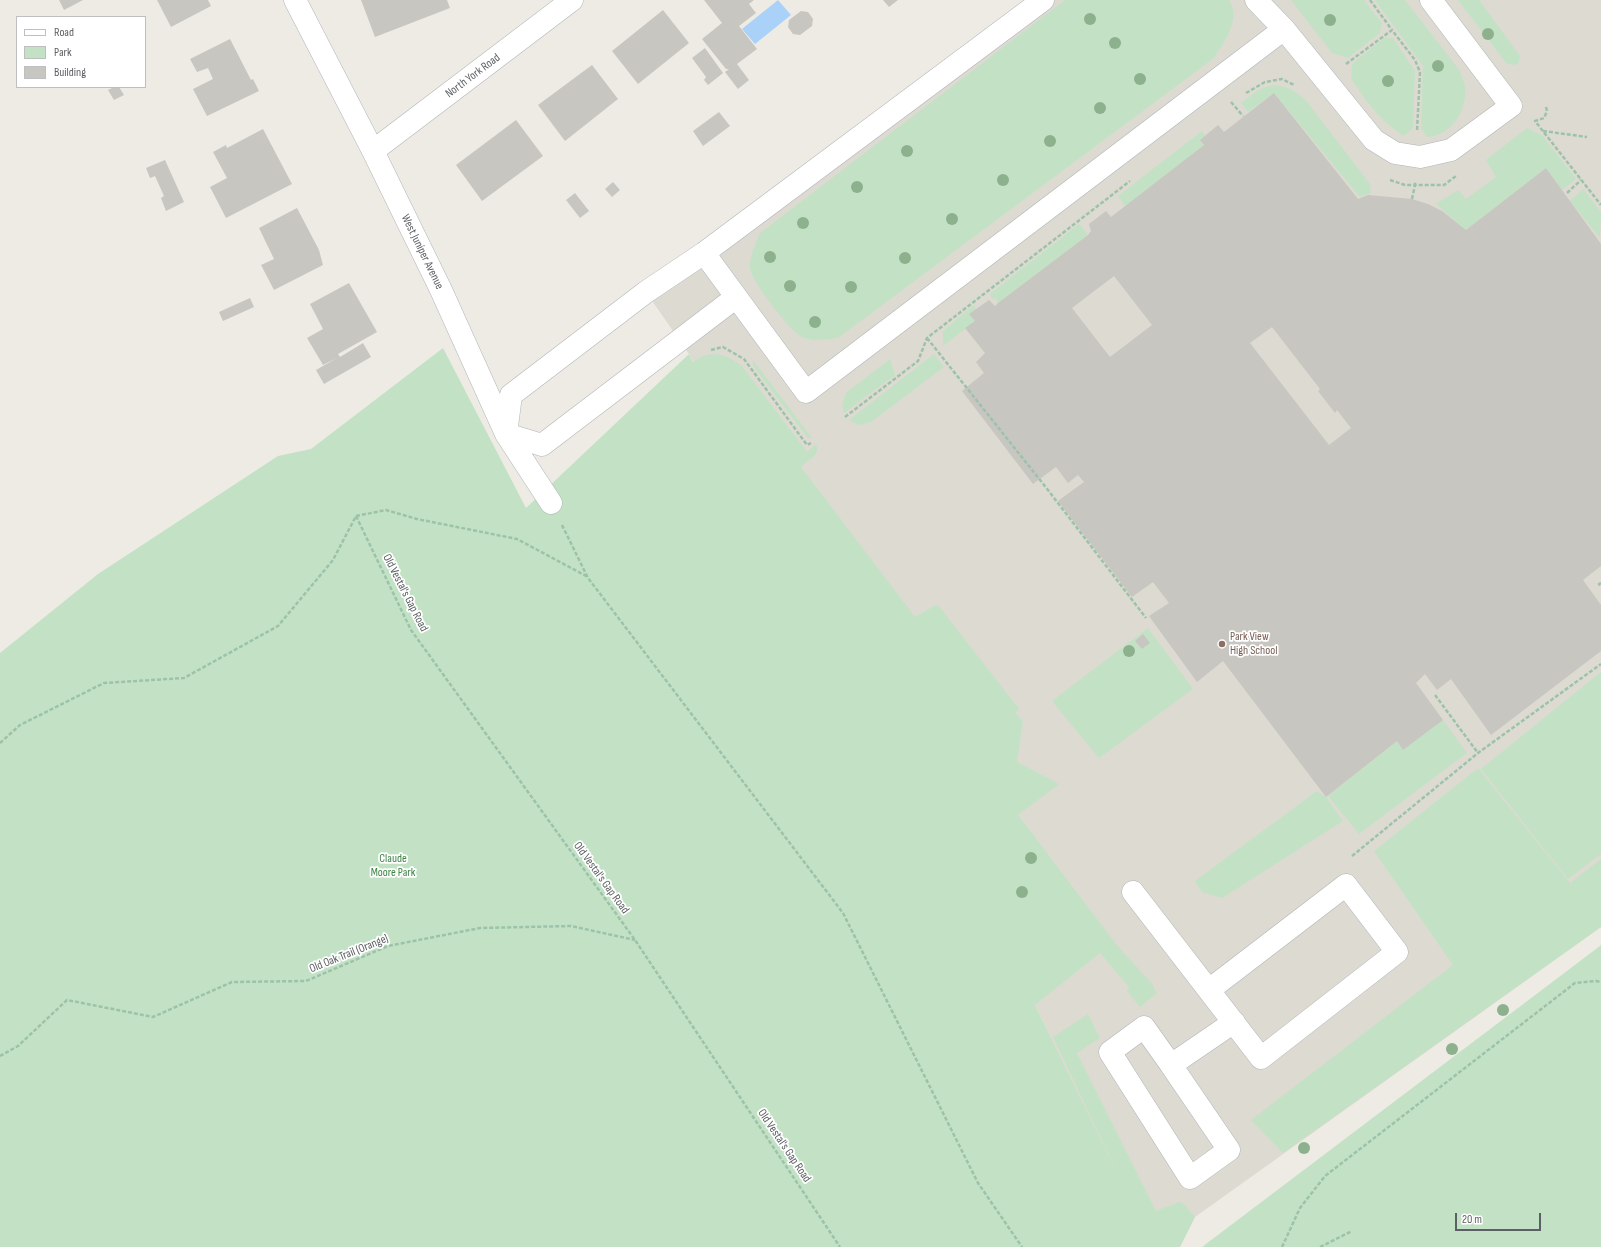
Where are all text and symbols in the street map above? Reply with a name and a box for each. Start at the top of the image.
legend [16,16,146,88]
text: Road [54,25,74,40]
text: Park [54,45,72,60]
street label: North York Road [443,51,503,101]
text: Building [54,65,86,80]
street label: West Juniper Avenue [398,212,446,292]
street label: Old Vestal's Gap Road [379,552,431,634]
place label: Park View High School [1230,630,1277,658]
marker: Park View High School [1217,639,1227,649]
street label: Old Vestal's Gap Road [570,839,632,917]
park label: Claude Moore Park [371,852,415,880]
street label: Old Oak Trail (Orange) [307,932,391,976]
street label: Old Vestal's Gap Road [754,1107,814,1185]
scale bar [1457,1205,1543,1231]
text: 20 m [1462,1212,1482,1227]

